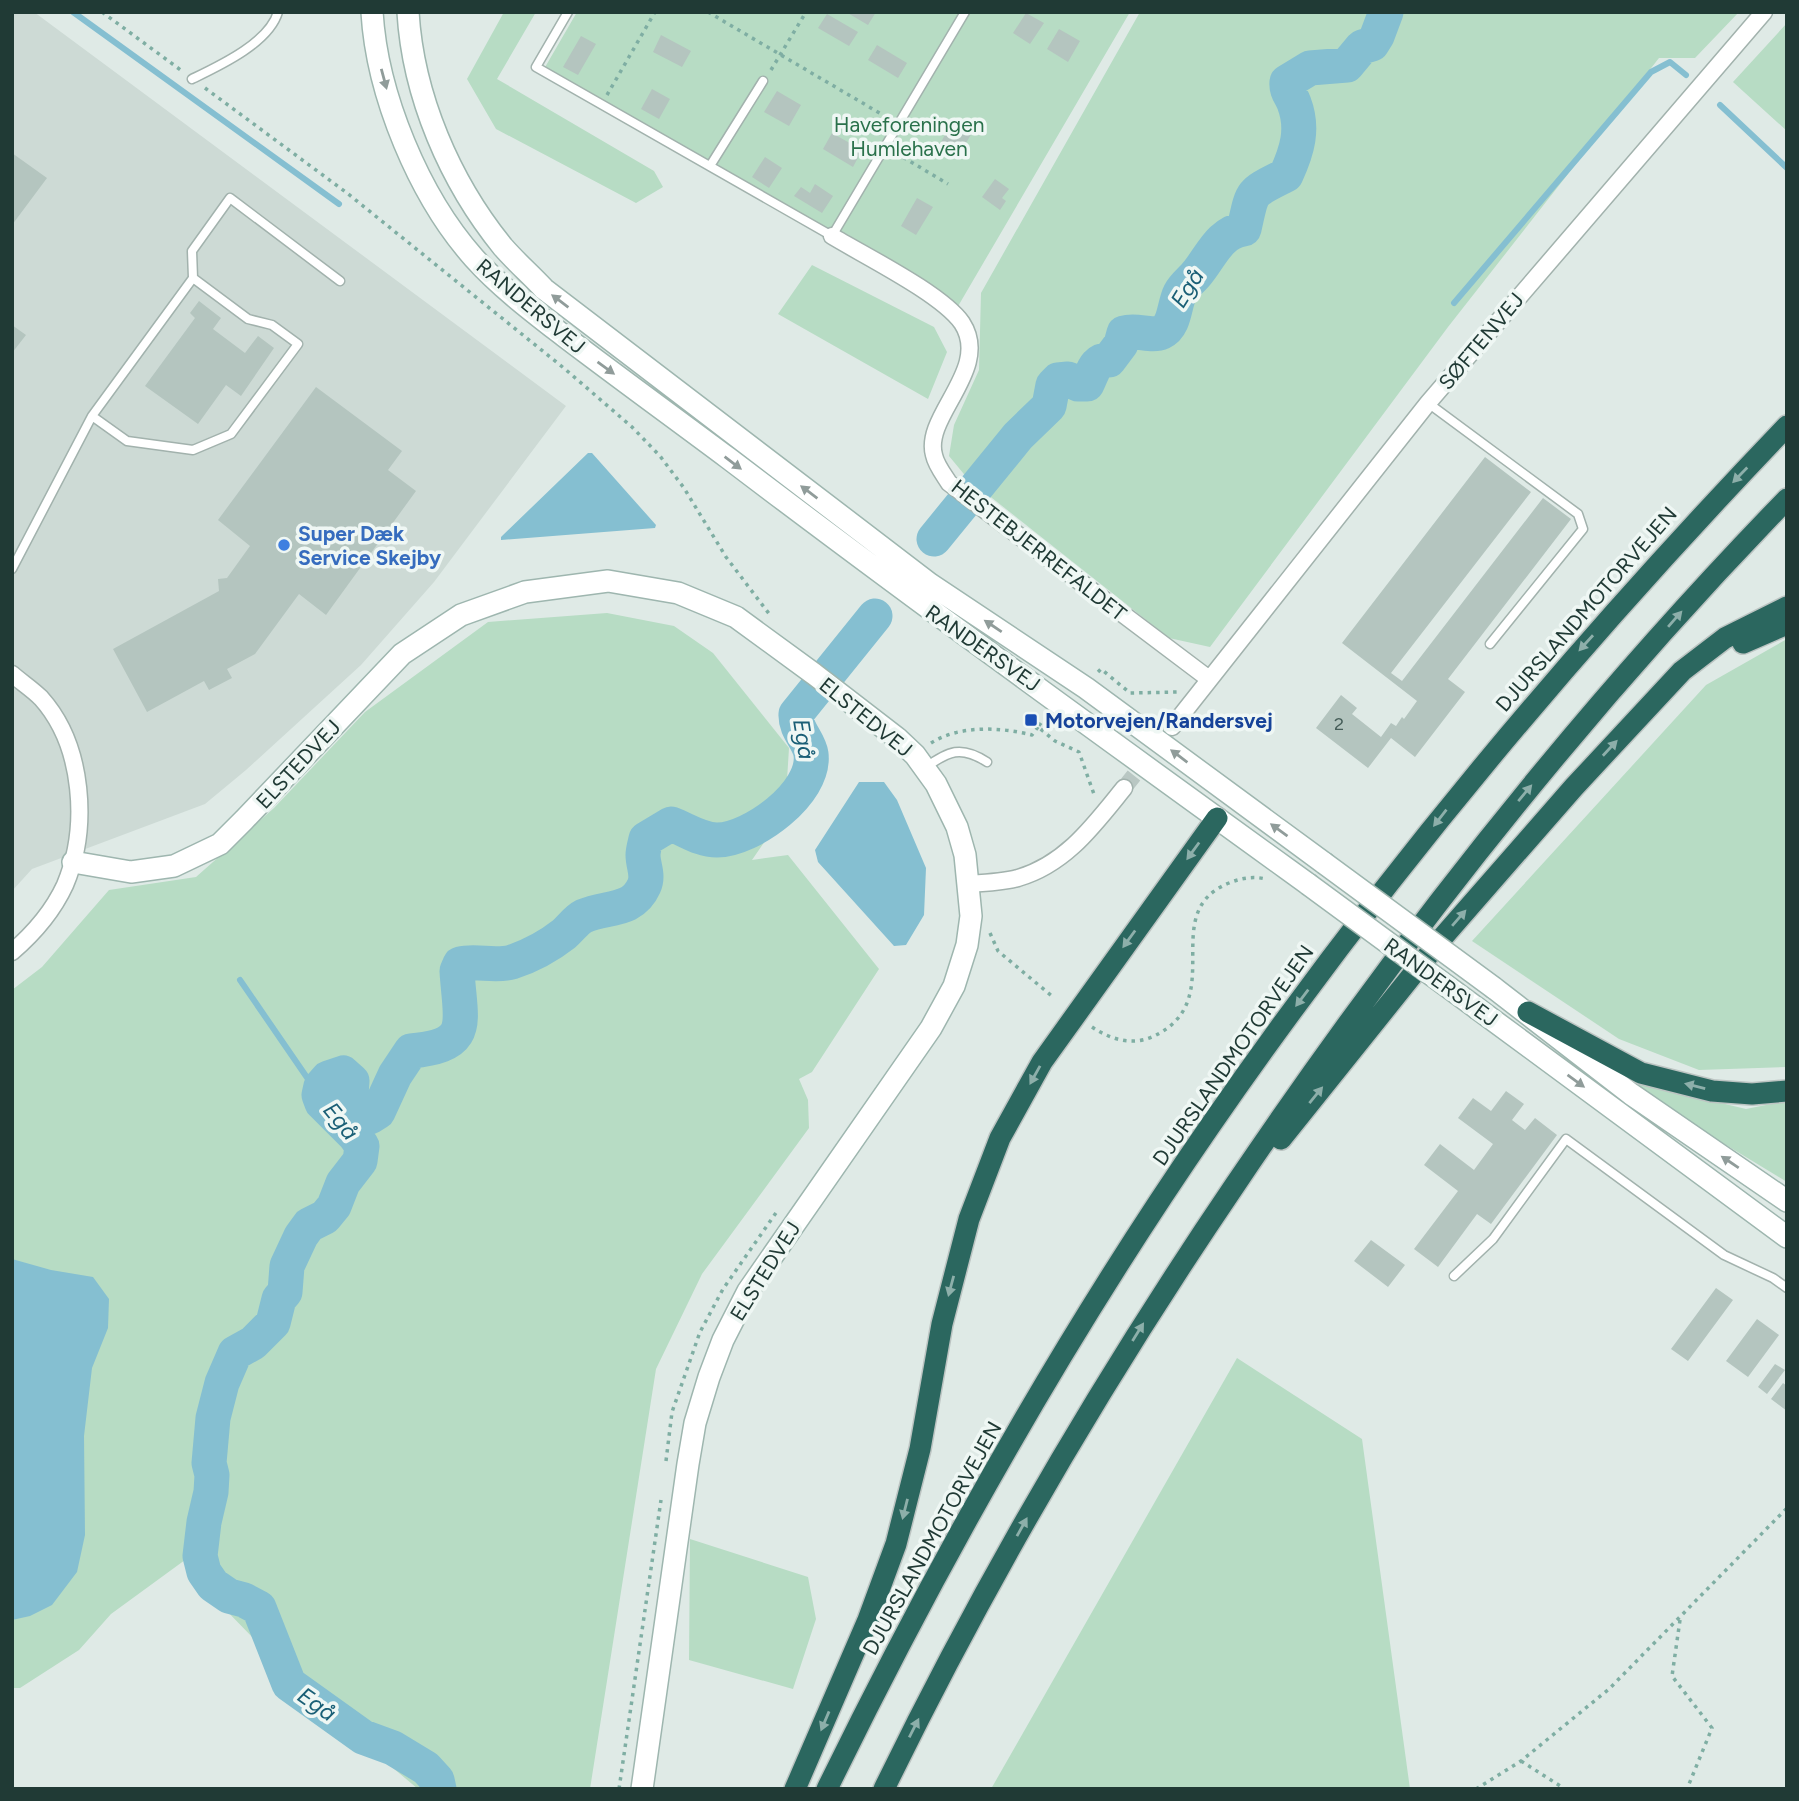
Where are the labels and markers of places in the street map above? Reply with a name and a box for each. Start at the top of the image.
place label: Super Dæk Service Skejby [298,521,442,570]
marker: Super Dæk Service Skejby [276,537,292,553]
place label: Motorvejen/Randersvej [1045,708,1273,733]
marker: Motorvejen/Randersvej [1023,712,1039,728]

